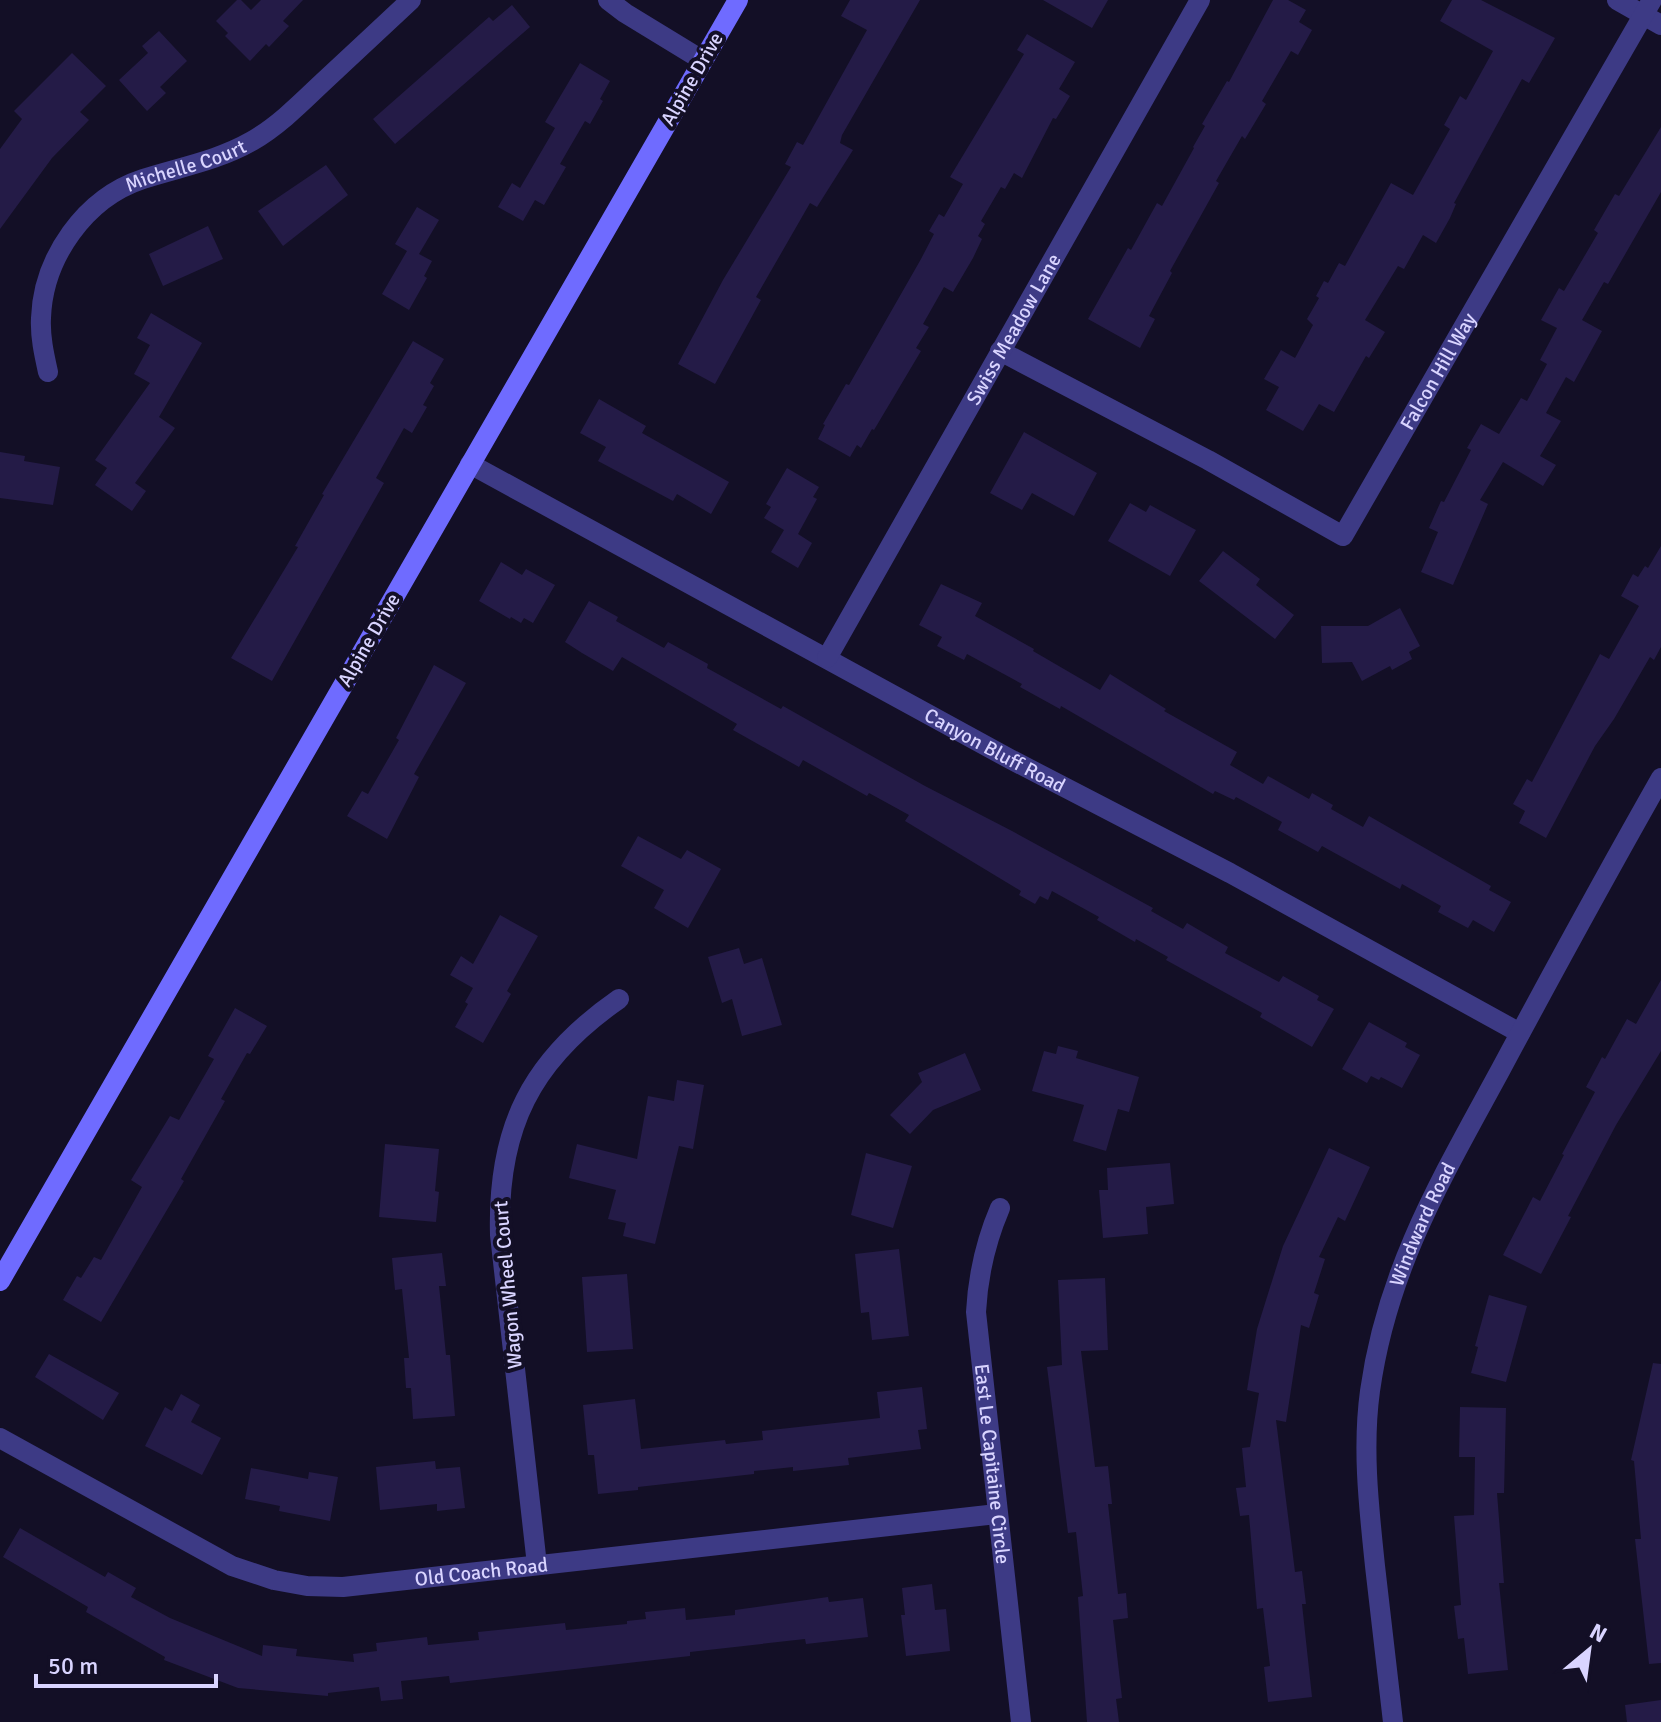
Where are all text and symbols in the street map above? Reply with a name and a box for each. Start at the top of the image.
street label: Alpine Drive [655,28,729,130]
street label: Michelle Court [121,134,250,197]
street label: Swiss Meadow Lane [961,249,1066,409]
street label: Falcon Hill Way [1394,308,1482,434]
street label: Alpine Drive [332,589,406,691]
street label: Canyon Bluff Road [920,702,1070,798]
street label: Windward Road [1384,1158,1461,1290]
street label: Wagon Wheel Court [488,1200,528,1370]
street label: East Le Capitaine Circle [969,1362,1016,1565]
street label: Old Coach Road [413,1552,549,1591]
north arrow [1549,1610,1629,1690]
text: N [1585,1617,1612,1648]
scale bar [36,1638,216,1688]
text: 50 m [48,1651,98,1681]

